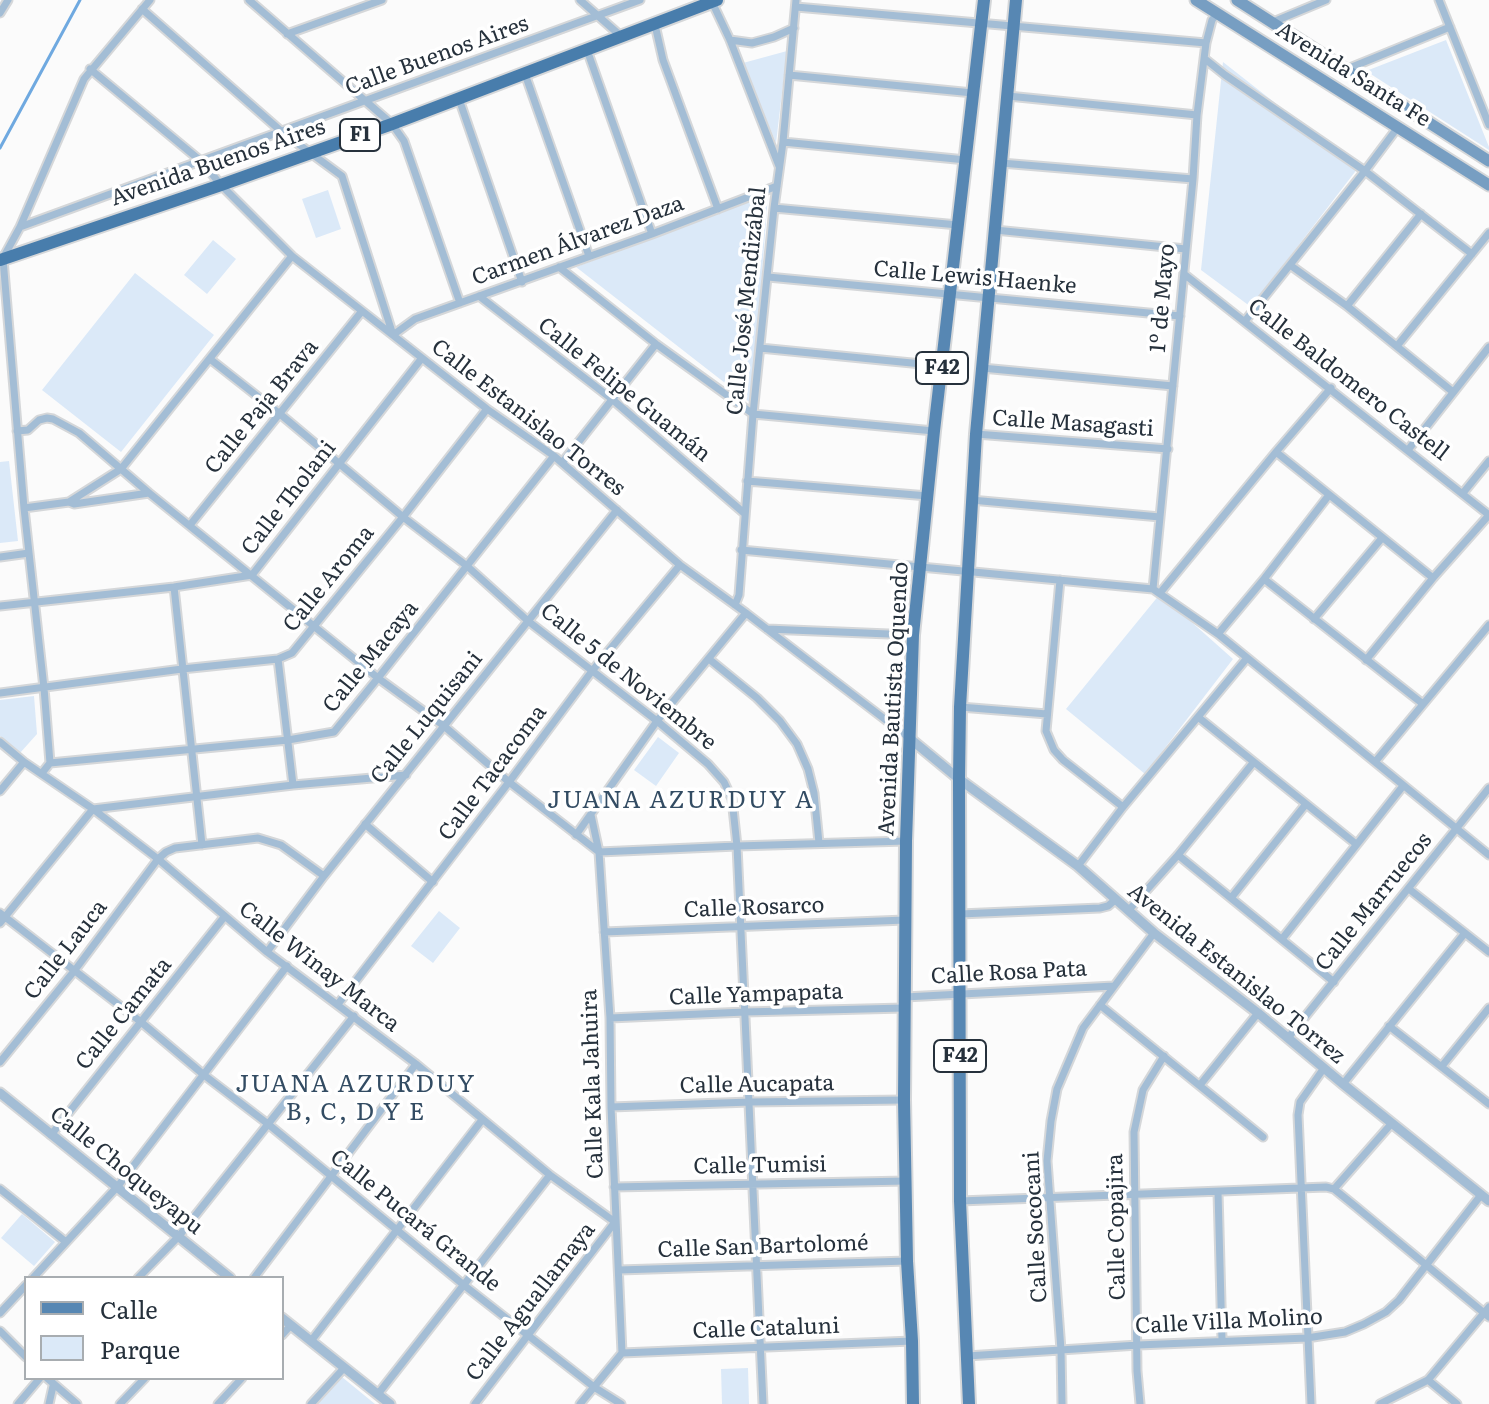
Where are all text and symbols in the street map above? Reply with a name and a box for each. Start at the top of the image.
street label: Calle Buenos Aires [342,11,532,101]
street label: Avenida Santa Fe [1271,17,1435,133]
street label: Avenida Buenos Aires [107,114,329,212]
road number: F1 [340,119,380,151]
street label: Calle José Mendizábal [722,185,772,417]
street label: Carmen Álvarez Daza [468,190,688,292]
street label: 1º de Mayo [1145,243,1181,353]
street label: Calle Lewis Haenke [872,256,1078,300]
street label: Calle Baldomero Castell [1242,293,1454,467]
street label: Calle Felipe Guamán [532,312,716,468]
street label: Calle Paja Brava [200,334,324,480]
street label: Calle Estanislao Torres [426,334,630,502]
road number: F42 [916,352,968,384]
street label: Calle Masagasti [991,405,1155,443]
street label: Calle Tholani [236,436,342,560]
street label: Calle Aroma [278,521,380,637]
street label: Avenida Bautista Oquendo [874,561,914,837]
street label: Calle Macaya [318,596,424,718]
street label: Calle 5 de Noviembre [535,598,721,756]
street label: Calle Luquisani [366,647,488,789]
street label: Calle Tacacoma [433,700,553,846]
district label: JUANA AZURDUY A [547,787,815,815]
street label: Calle Marruecos [1310,828,1438,976]
street label: Avenida Estanislao Torrez [1122,878,1350,1070]
street label: Calle Rosarco [683,892,825,924]
street label: Calle Lauca [19,895,113,1005]
street label: Calle Winay Marca [233,896,405,1038]
street label: Calle Camata [71,952,177,1076]
street label: Calle Rosa Pata [930,956,1088,990]
street label: Calle Yampapata [669,979,843,1011]
street label: Calle Kala Jahuira [576,989,610,1179]
road number: F42 [934,1040,986,1072]
street label: Calle Aucapata [680,1070,834,1100]
district label: JUANA AZURDUY B, C, D Y E [236,1071,476,1127]
street label: Calle Choqueyapu [44,1101,208,1241]
street label: Calle Pucará Grande [325,1144,505,1298]
street label: Calle Sococani [1019,1151,1053,1303]
street label: Calle Tumisi [693,1152,827,1180]
street label: Calle Copajira [1103,1153,1131,1301]
street label: Calle Aguallamaya [461,1217,601,1387]
street label: Calle San Bartolomé [657,1230,869,1264]
legend [24,1276,284,1380]
text: Calle [100,1291,158,1326]
street label: Calle Villa Molino [1135,1304,1323,1340]
street label: Calle Cataluni [692,1313,840,1345]
text: Parque [100,1331,180,1366]

